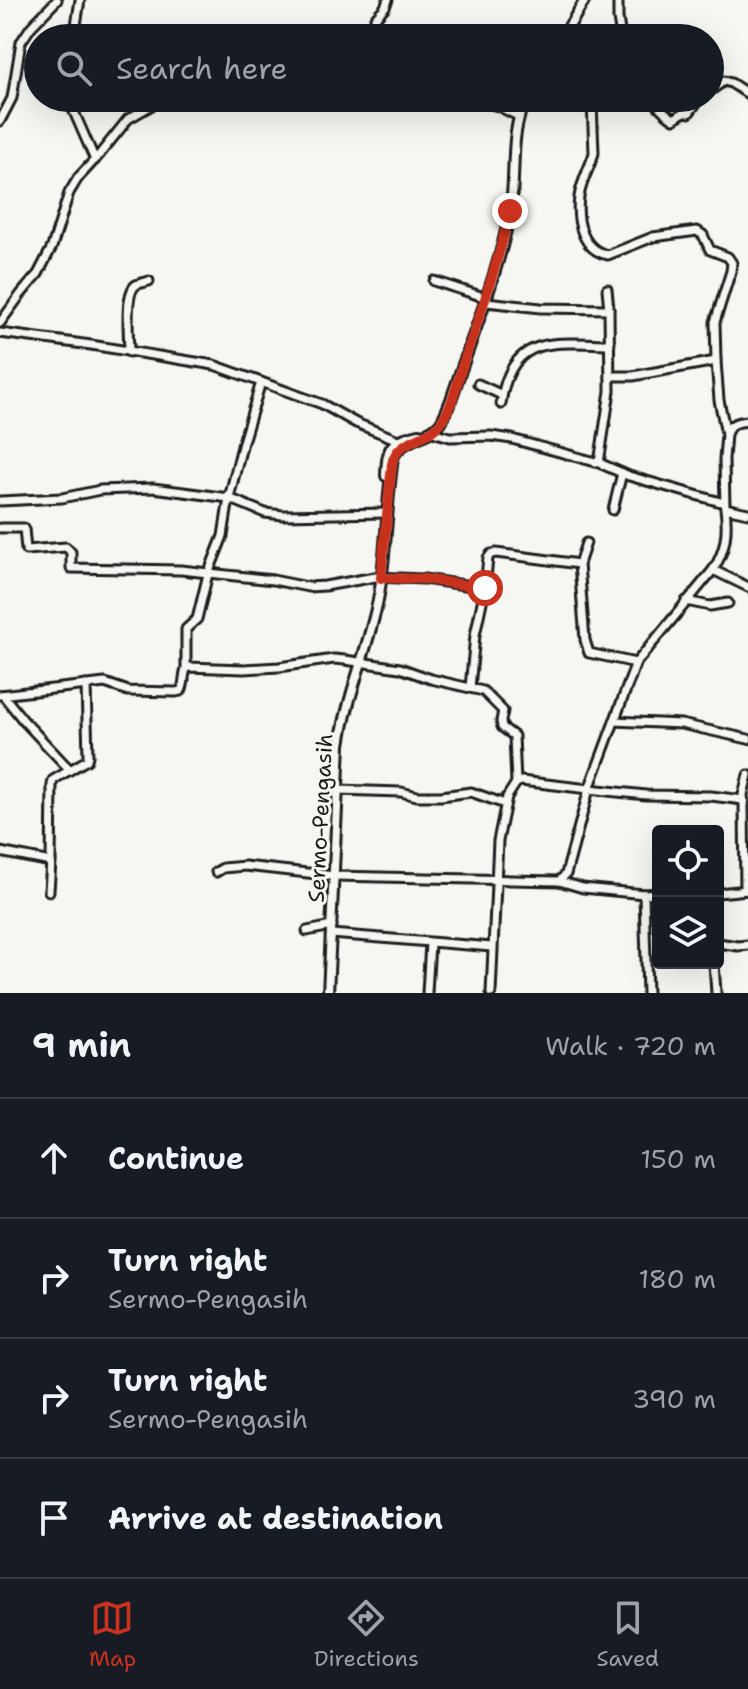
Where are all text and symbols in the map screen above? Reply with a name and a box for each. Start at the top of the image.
search box [24,24,724,112]
icon: search [52,46,96,90]
text: Search here [116,48,287,89]
route end [492,193,528,229]
route start [467,570,503,606]
street label: Sermo-Pengasih [302,733,339,903]
map controls [652,825,724,969]
button: locate [652,825,724,897]
button: layers [652,897,724,969]
text: 9 min [32,1022,131,1068]
text: Walk · 720 m [545,1028,716,1063]
icon: ahead [32,1136,76,1180]
text: Continue [108,1138,244,1179]
text: 150 m [640,1141,716,1176]
text: Turn right [108,1240,267,1281]
icon: right [32,1256,76,1300]
text: 180 m [638,1261,716,1296]
text: Sermo-Pengasih [108,1281,308,1316]
text: Turn right [108,1360,267,1401]
icon: right [32,1376,76,1420]
text: 390 m [632,1381,716,1416]
text: Sermo-Pengasih [108,1401,308,1436]
icon: arrive [32,1496,76,1540]
text: Arrive at destination [108,1498,443,1539]
tab: Map [89,1596,136,1673]
tab: Directions [314,1596,419,1673]
tab: Saved [597,1596,659,1673]

